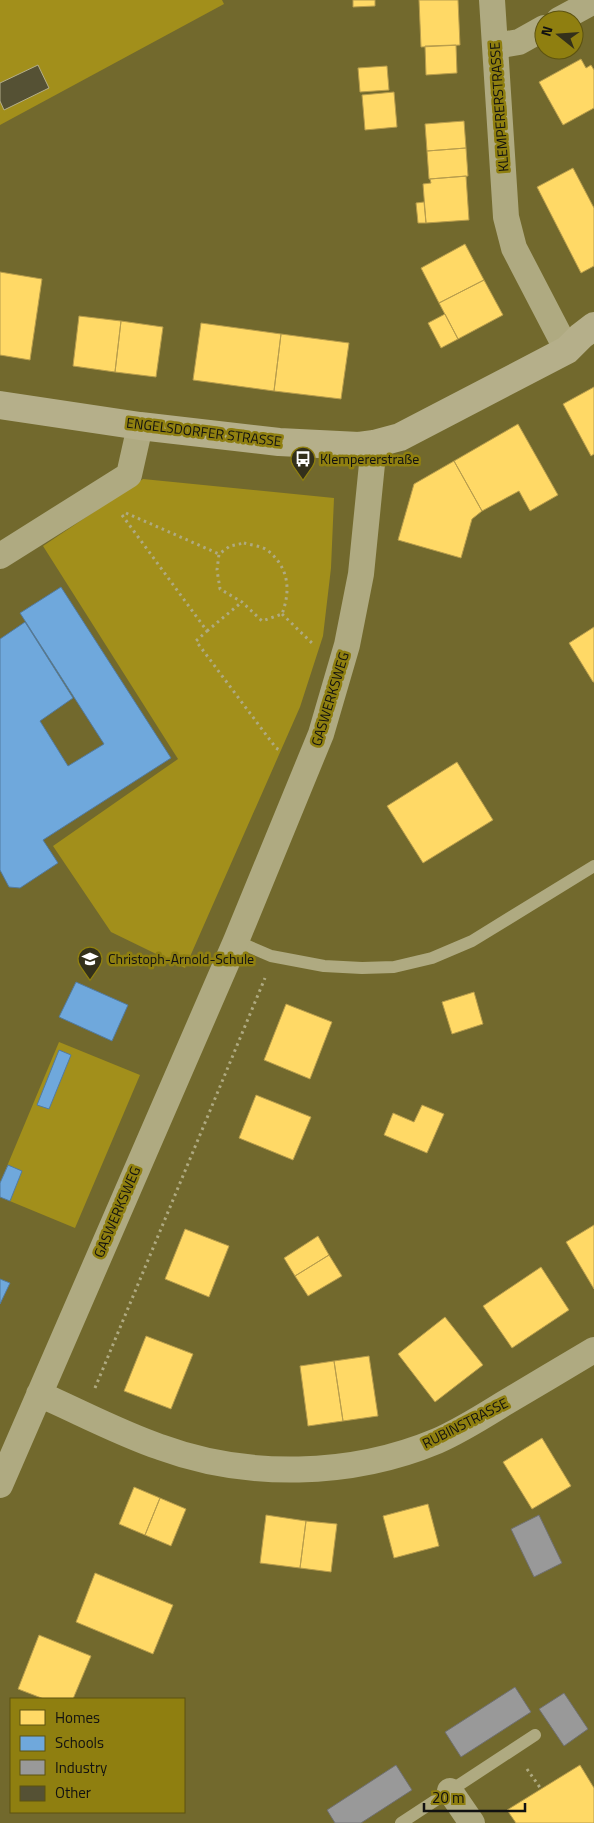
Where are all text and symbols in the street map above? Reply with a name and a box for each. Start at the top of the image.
north arrow [534,10,584,60]
text: N [535,23,558,39]
street label: KLEMPERERSTRASSE [483,41,514,173]
street label: ENGELSDORFER STRASSE [125,412,283,451]
bus stop icon: Klempererstraße [290,446,316,480]
place label: Klempererstraße [320,448,419,469]
street label: GASWERKSWEG [305,649,354,749]
school or university icon: Christoph-Arnold-Schule [77,946,103,980]
place label: Christoph-Arnold-Schule [108,948,254,969]
street label: GASWERKSWEG [88,1163,145,1261]
street label: RUBINSTRASSE [418,1392,512,1453]
legend [10,1698,185,1813]
text: Homes [55,1706,100,1729]
text: Schools [55,1731,104,1754]
text: Industry [55,1756,107,1779]
scale bar [424,1780,525,1812]
text: Other [55,1781,91,1804]
text: 20 m [432,1786,465,1809]

